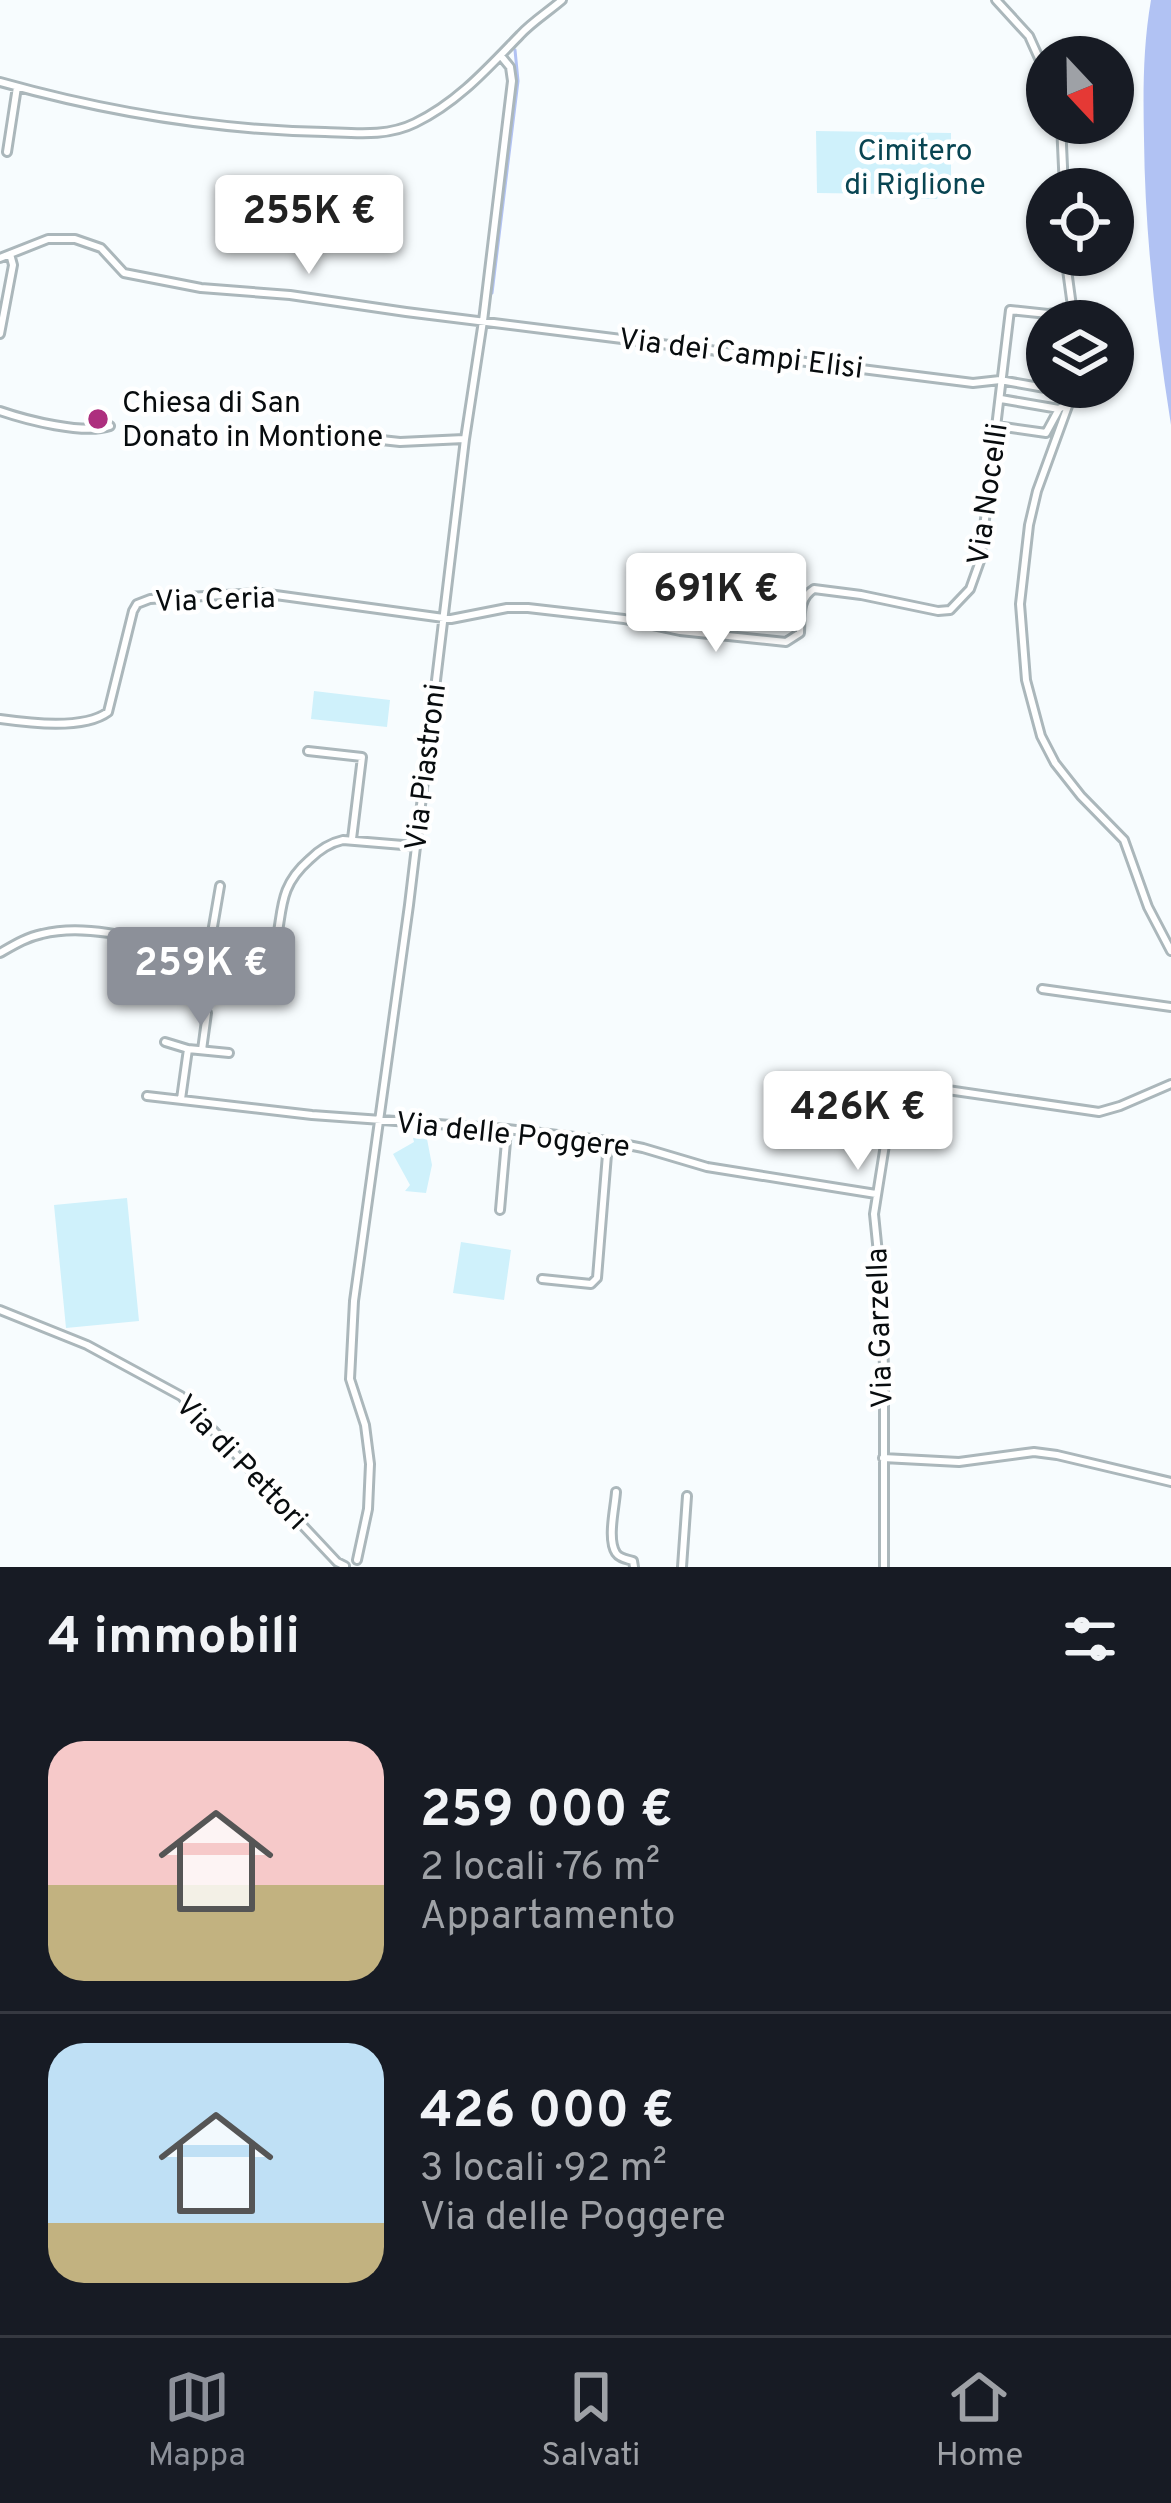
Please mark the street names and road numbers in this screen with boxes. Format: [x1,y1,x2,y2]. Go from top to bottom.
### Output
street label: Via dei Campi Elisi [616,322,865,389]
street label: Via Nocelli [961,421,1018,568]
street label: Via Ceria [154,581,276,622]
street label: Via Piastroni [399,682,456,853]
street label: Via delle Poggere [394,1106,632,1167]
street label: Via Garzella [860,1247,903,1409]
street label: Via di Pettori [166,1388,314,1539]

